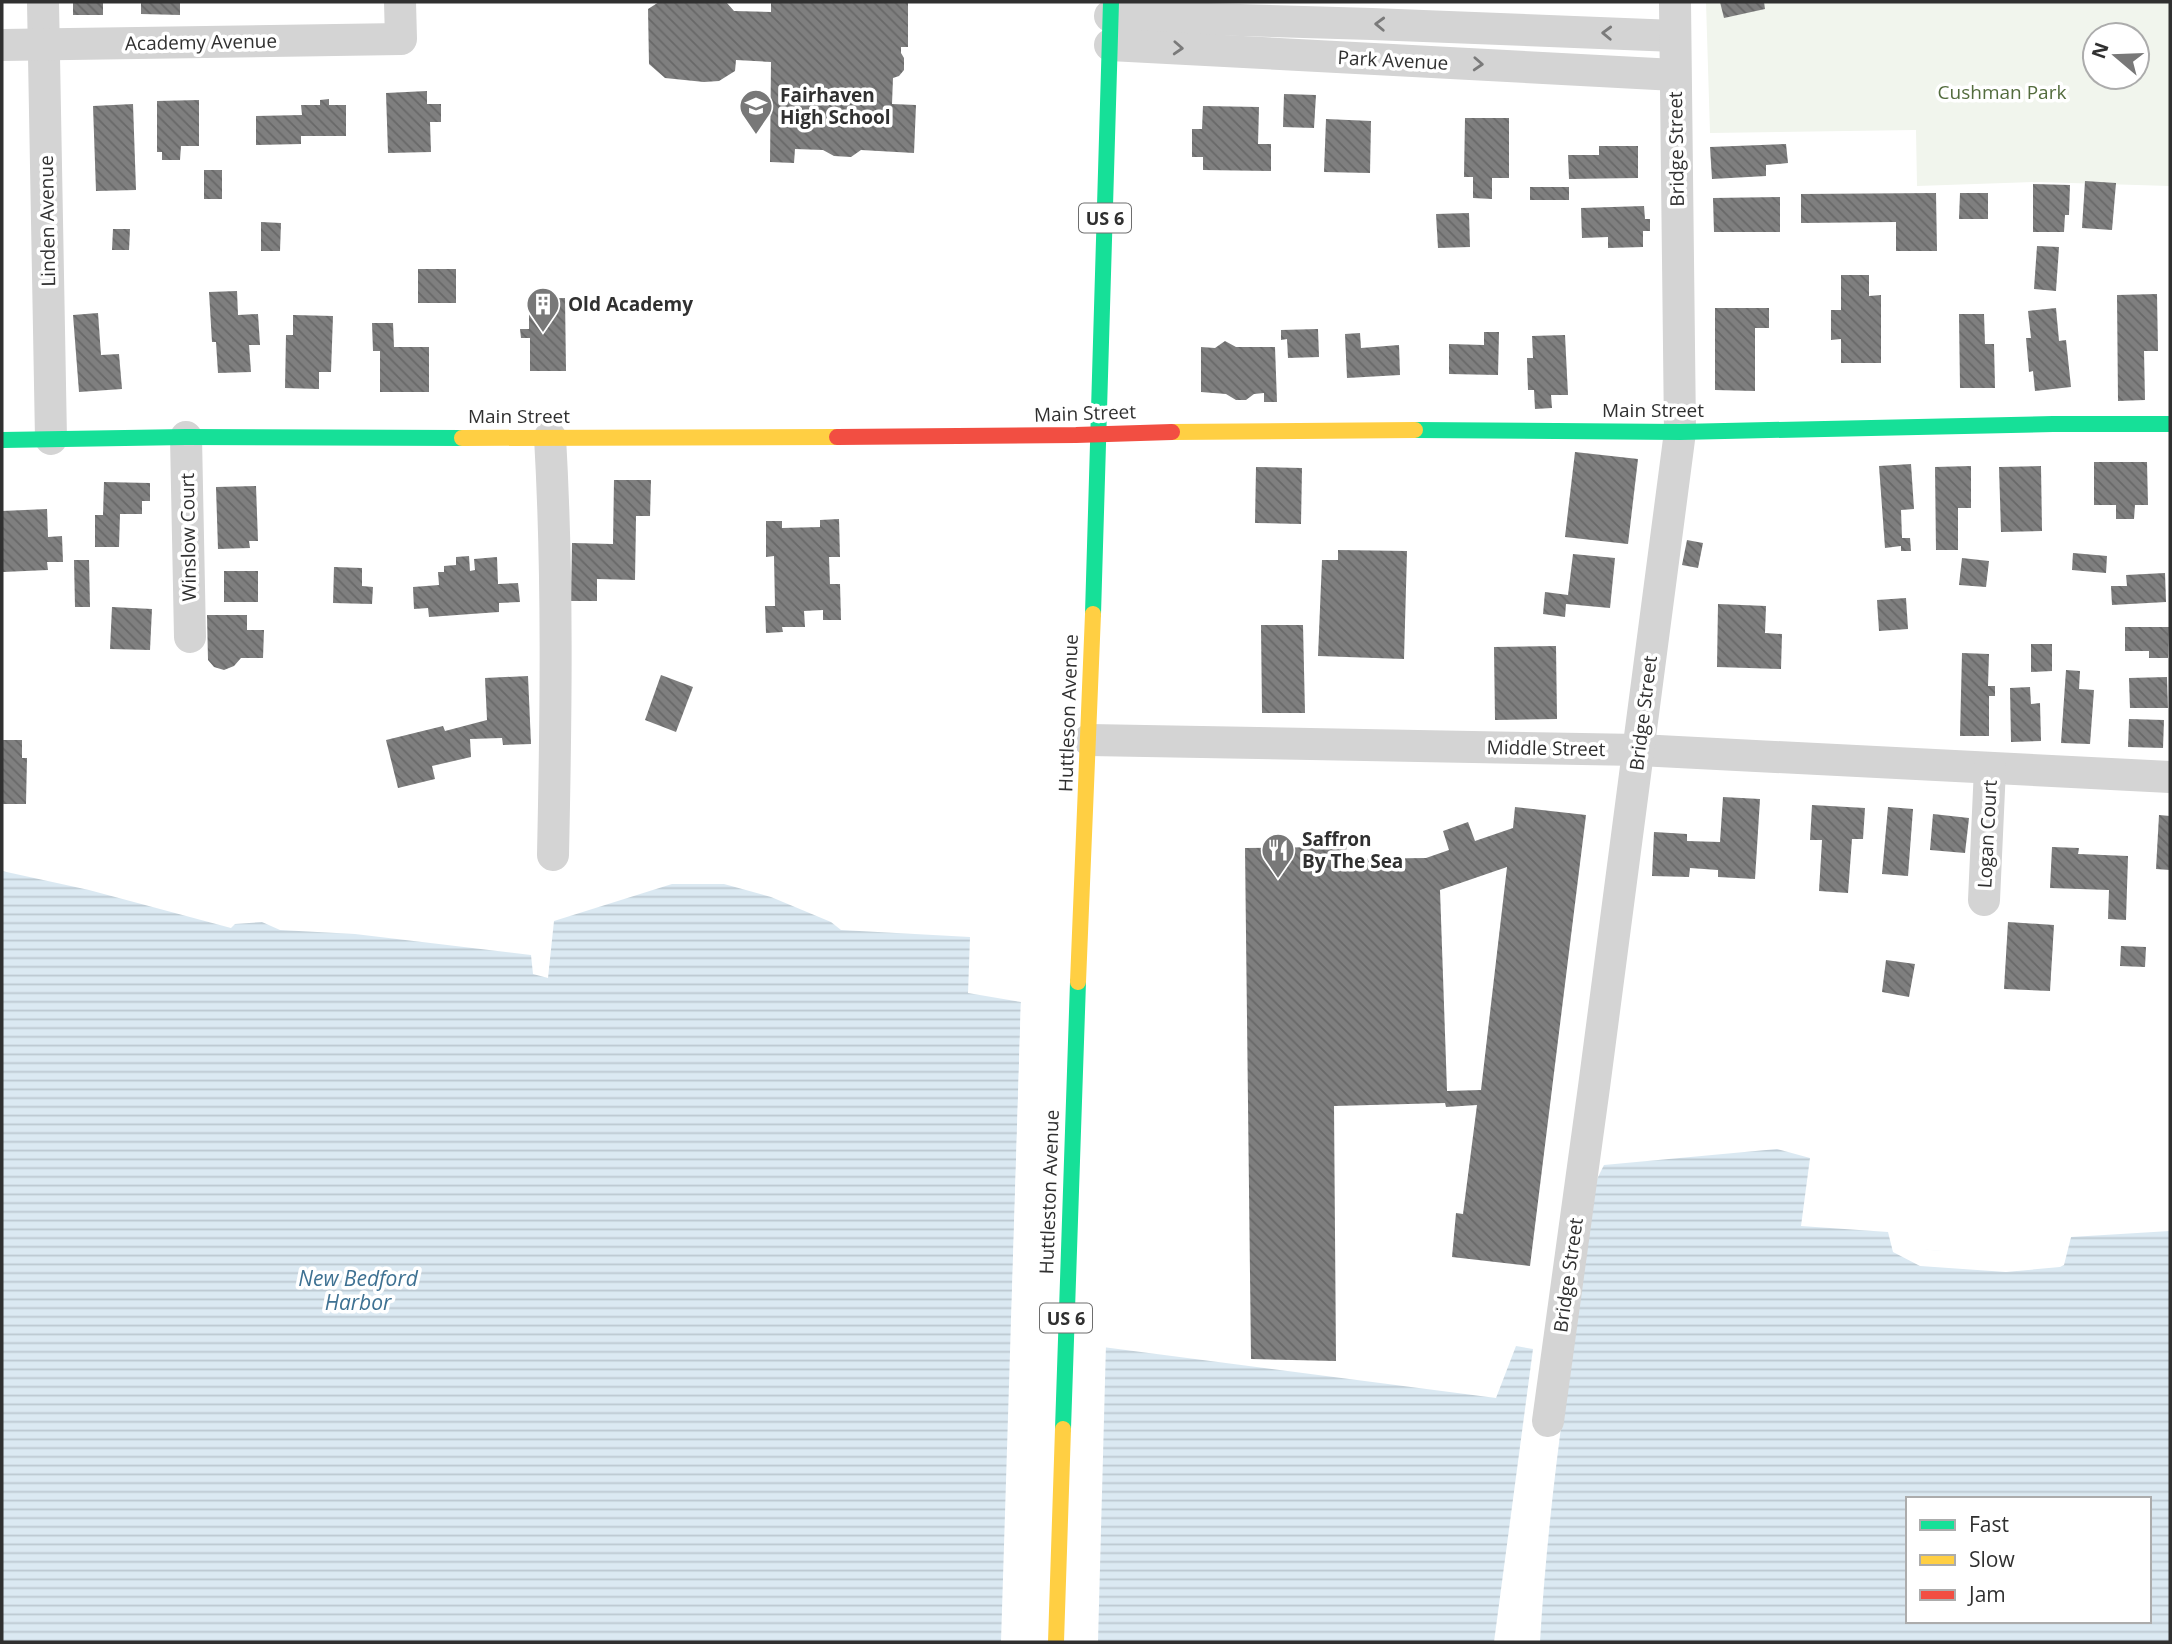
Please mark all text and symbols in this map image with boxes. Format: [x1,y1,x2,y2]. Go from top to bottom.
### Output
one-way arrow [1374,17,1385,32]
north arrow [2081,21,2151,91]
one-way arrow [1601,26,1612,41]
street label: Academy Avenue [125,28,277,56]
text: N [2085,39,2115,62]
one-way arrow [1173,41,1184,56]
street label: Park Avenue [1337,44,1449,76]
one-way arrow [1473,57,1484,72]
park label: Cushman Park [1938,79,2066,105]
place label: Fairhaven High School [780,82,891,130]
school or university icon: Fairhaven High School [737,87,775,136]
street label: Bridge Street [1662,91,1690,207]
street label: Linden Avenue [33,155,61,287]
road number: US 6 [1079,204,1131,232]
building icon: Old Academy [524,285,562,334]
place label: Old Academy [568,291,693,317]
street label: Main Street [1602,397,1704,423]
street label: Main Street [1034,398,1137,428]
street label: Main Street [468,403,570,429]
street label: Winslow Court [174,472,202,601]
street label: Huttleson Avenue [1052,634,1084,792]
street label: Bridge Street [1623,654,1663,772]
street label: Middle Street [1486,734,1606,762]
street label: Logan Court [1971,779,2003,889]
place label: Saffron By The Sea [1302,826,1403,874]
restaurant icon: Saffron By The Sea [1259,831,1297,880]
street label: Huttleston Avenue [1033,1109,1065,1275]
street label: Bridge Street [1547,1216,1589,1334]
water label: New Bedford Harbor [298,1264,419,1316]
road number: US 6 [1040,1303,1092,1332]
legend [1906,1497,2151,1623]
text: Fast [1969,1510,2009,1538]
text: Slow [1969,1545,2015,1573]
text: Jam [1967,1580,2006,1608]

